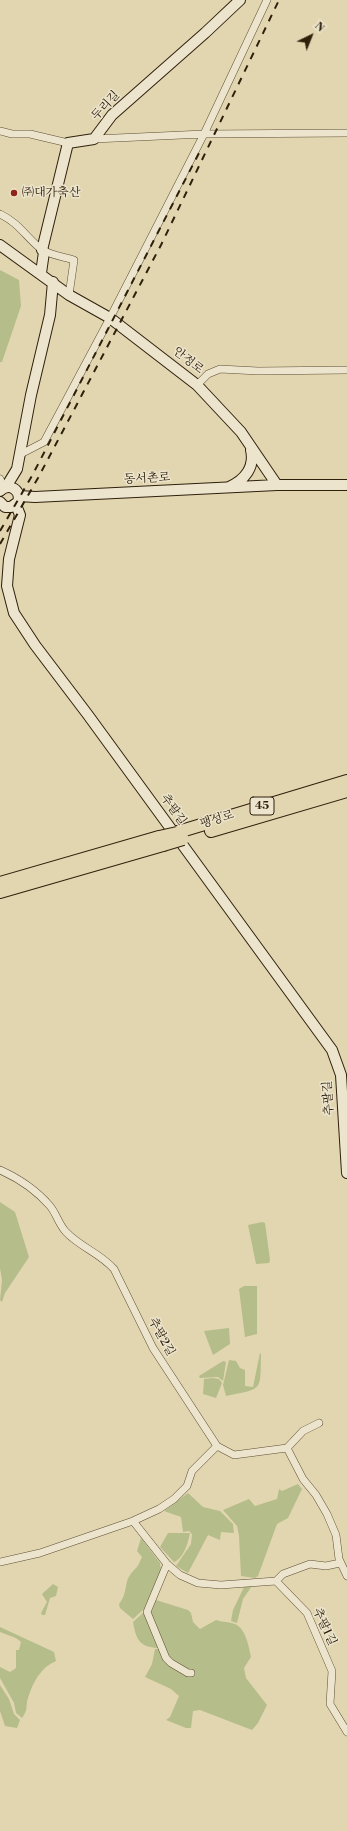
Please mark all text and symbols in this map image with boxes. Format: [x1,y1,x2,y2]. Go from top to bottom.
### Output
north arrow [291,16,331,56]
text: N [311,19,327,35]
street label: 두리길 [89,88,123,124]
place label: ㈜대가축산 [22,186,80,200]
marker: ㈜대가축산 [9,188,19,198]
street label: 안정로 [170,345,206,377]
street label: 동서촌로 [123,471,171,487]
street label: 추팔길 [157,792,189,828]
road number: 45 [250,797,274,815]
street label: 팽성로 [198,808,236,832]
street label: 추팔길 [321,1080,337,1116]
street label: 추팔2길 [145,1315,177,1359]
street label: 추팔1길 [309,1606,339,1648]

